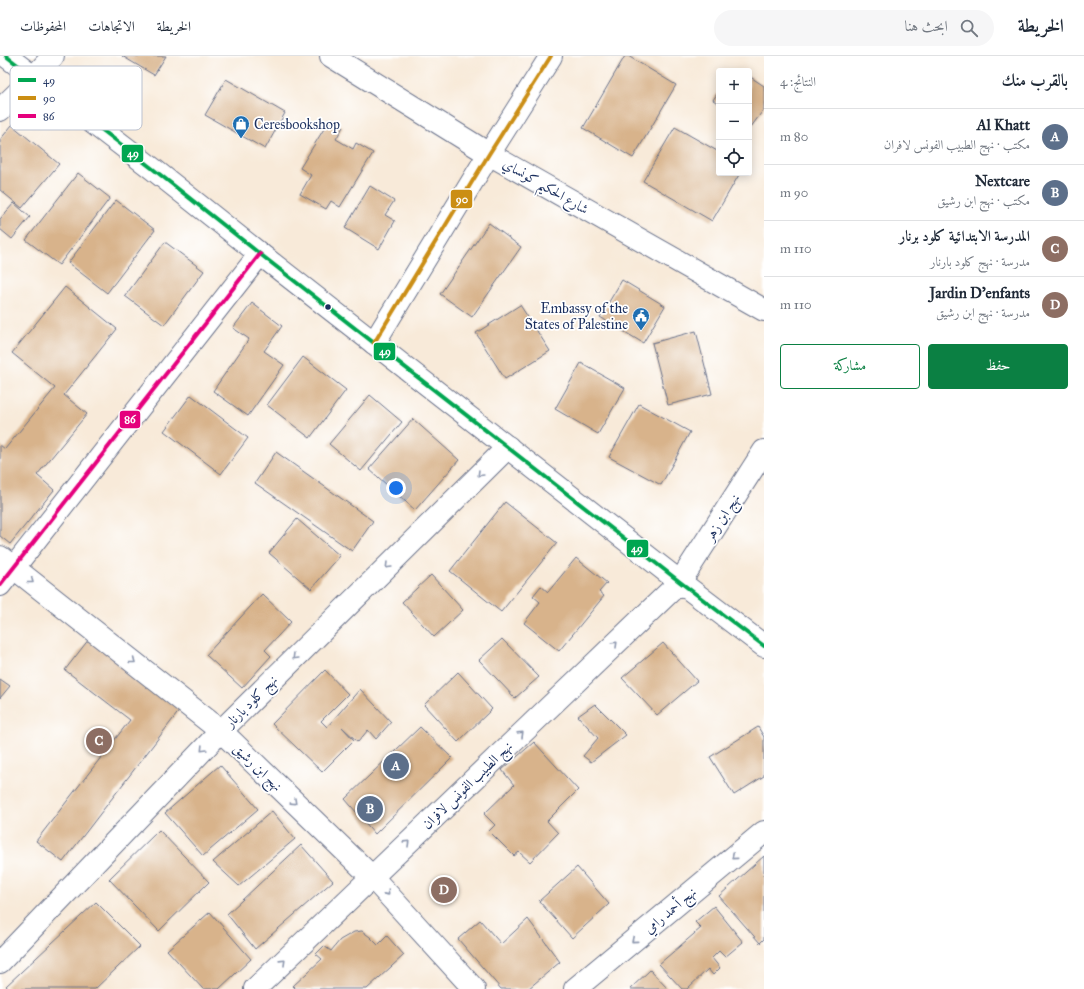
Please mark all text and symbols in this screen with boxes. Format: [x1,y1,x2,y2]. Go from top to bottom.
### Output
search box [714,10,994,46]
text: الخريطة [1018,14,1064,37]
text: ابحث هنا [905,17,948,35]
icon: search [958,17,980,39]
text: المحفوظات [20,18,66,35]
text: الاتجاهات [88,18,135,35]
text: الخريطة [157,18,191,35]
legend [10,66,142,130]
map controls [716,68,752,176]
button: + [716,68,752,104]
text: بالقرب منك [1002,70,1068,91]
text: 49 [43,74,55,87]
text: النتائج: 4 [780,74,816,90]
text: 90 [43,92,55,105]
button: − [716,104,752,140]
text: 86 [43,110,55,123]
shop icon: Ceresbookshop [231,114,251,139]
place label: Ceresbookshop [254,116,340,133]
text: Al Khatt [977,116,1030,134]
text: 80 m [780,129,808,145]
text: A [1051,129,1059,145]
text: مكتب · نهج الطبيب الفونس لافران [884,137,1030,153]
button: locate [716,140,752,176]
line badge: 49 [121,144,144,163]
text: 49 [127,147,139,161]
street label: شارع الحكيم كونساي [497,155,592,222]
text: Nextcare [975,172,1030,190]
text: 90 m [780,185,808,201]
text: B [1051,185,1059,201]
line badge: 90 [450,189,473,209]
text: 90 [456,193,469,207]
text: مكتب · نهج ابن رشيق [937,193,1030,209]
text: المدرسة الابتدائية كلود برنار [899,227,1030,245]
text: 110 m [780,241,812,257]
text: C [1051,241,1059,257]
text: مدرسة · نهج كلود بارنار [930,254,1030,270]
text: Jardin D'enfants [929,284,1030,302]
text: 110 m [780,297,812,313]
text: D [1050,297,1060,313]
place label: Embassy of the States of Palestine [525,300,628,333]
unlabelled marker [323,302,333,312]
text: مدرسة · نهج ابن رشيق [936,305,1030,321]
public building icon: Embassy of the States of Palestine [631,306,651,331]
line badge: 49 [373,342,396,361]
button: مشاركة [780,344,920,389]
button: حفظ [928,344,1068,389]
text: 49 [379,345,391,359]
line badge: 86 [119,410,141,429]
text: 86 [124,413,137,426]
one-way arrow [477,469,485,477]
your location [386,478,406,498]
street label: نهج ابن زهر [700,491,747,548]
line badge: 49 [626,539,649,558]
text: 49 [631,542,643,556]
one-way arrow [385,561,393,569]
one-way arrow [26,576,33,583]
one-way arrow [610,641,618,649]
one-way arrow [292,652,300,660]
one-way arrow [128,657,135,664]
street label: نهج كلود بارنار [220,672,284,735]
pin: C [86,726,112,756]
one-way arrow [516,731,524,739]
street label: نهج الطبيب الفونس لافران [419,738,519,836]
street label: نهج ابن رشيق [227,740,286,798]
one-way arrow [201,744,208,752]
pin: A [383,751,409,781]
pin: B [357,794,383,824]
one-way arrow [289,797,297,804]
one-way arrow [402,840,410,848]
one-way arrow [731,852,739,859]
pin: D [431,875,457,905]
street label: نهج أحمد رامي [639,882,703,940]
one-way arrow [382,888,389,896]
one-way arrow [632,935,639,942]
one-way arrow [278,959,286,967]

